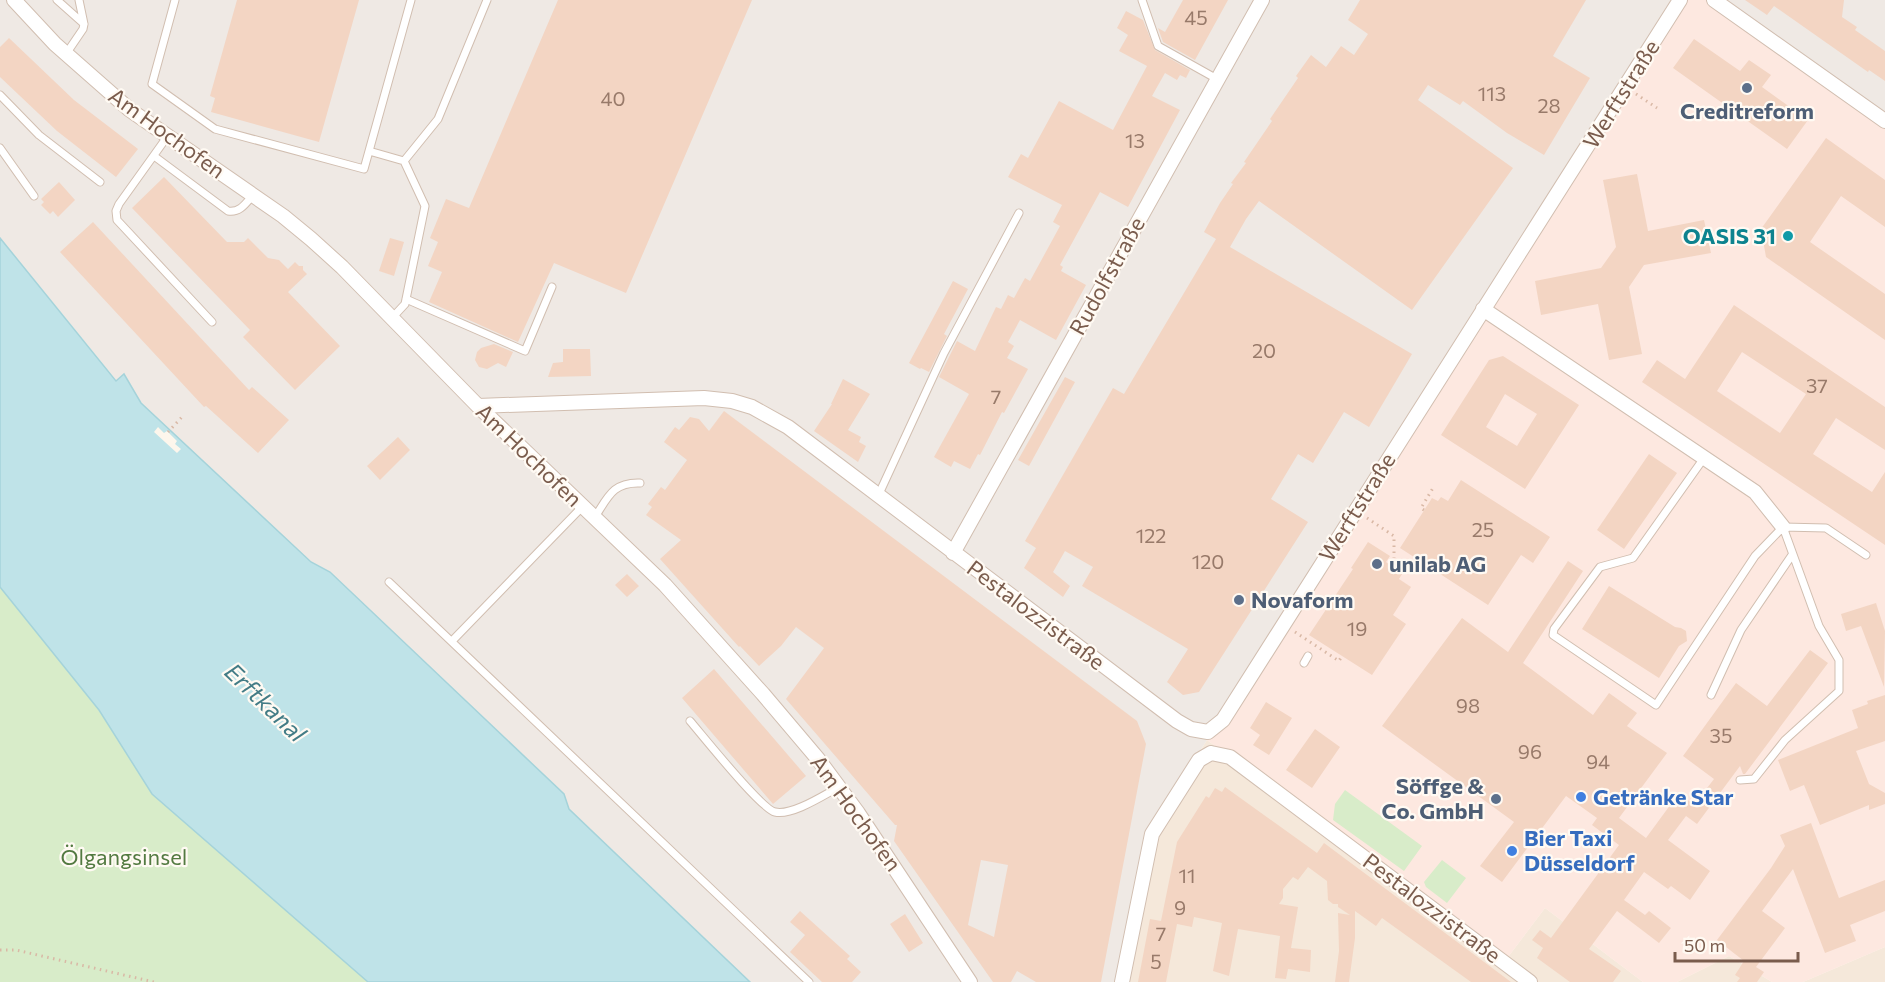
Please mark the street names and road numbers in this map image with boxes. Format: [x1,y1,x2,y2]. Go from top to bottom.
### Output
street label: Werftstraße [1577,34,1665,153]
street label: Am Hochofen [104,81,231,184]
street label: Rudolfstraße [1063,212,1150,339]
street label: Am Hochofen [471,397,588,512]
street label: Werftstraße [1313,447,1401,566]
street label: Pestalozzistraße [962,554,1111,675]
street label: Am Hochofen [805,749,908,876]
street label: Pestalozzistraße [1358,847,1507,968]

